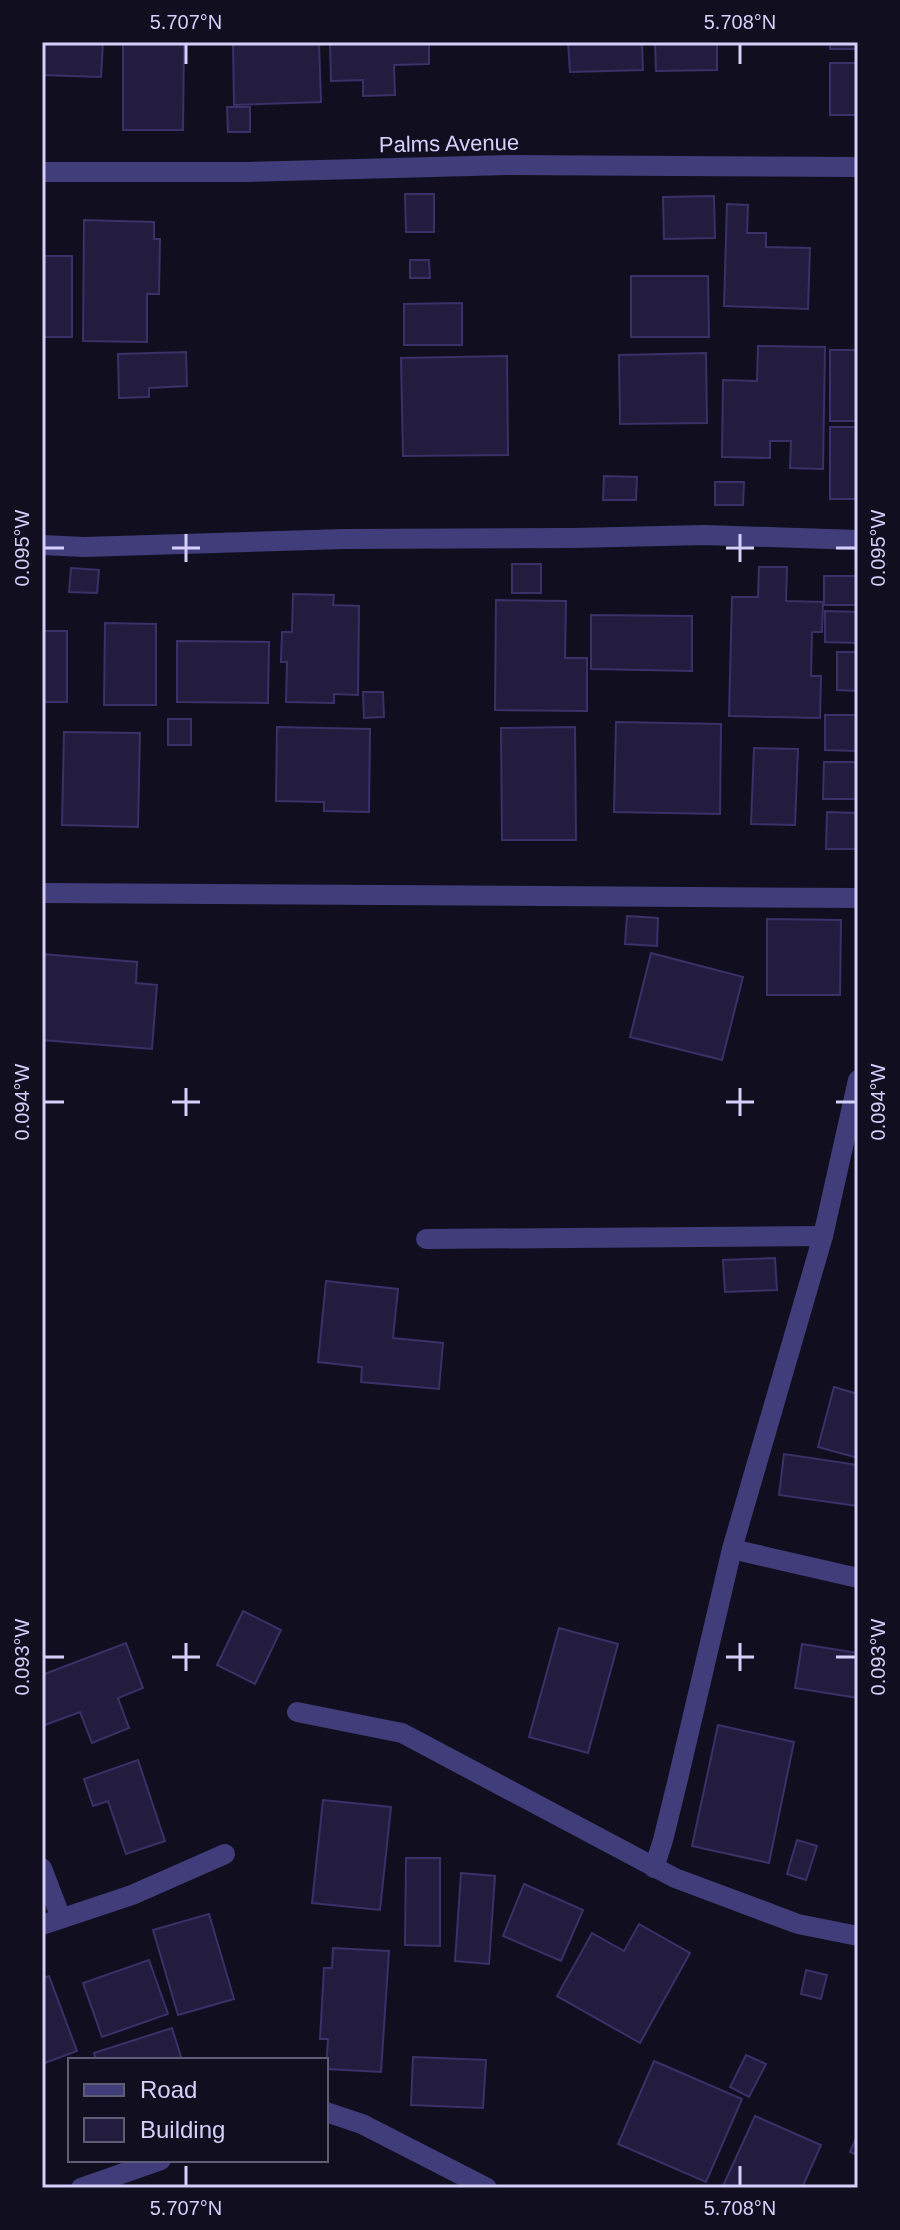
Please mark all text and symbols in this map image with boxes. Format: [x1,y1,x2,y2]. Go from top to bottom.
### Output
text: 5.707°N [150,11,222,33]
text: 5.708°N [704,11,776,33]
street label: Palms Avenue [379,130,519,157]
text: 0.095°W [11,509,33,586]
text: 0.095°W [867,509,889,586]
text: 0.094°W [11,1063,33,1140]
text: 0.094°W [867,1063,889,1140]
text: 0.093°W [11,1618,33,1695]
text: 0.093°W [867,1618,889,1695]
legend [68,2058,328,2162]
text: Road [140,2076,197,2103]
text: Building [140,2116,225,2143]
text: 5.707°N [150,2197,222,2219]
text: 5.708°N [704,2197,776,2219]

